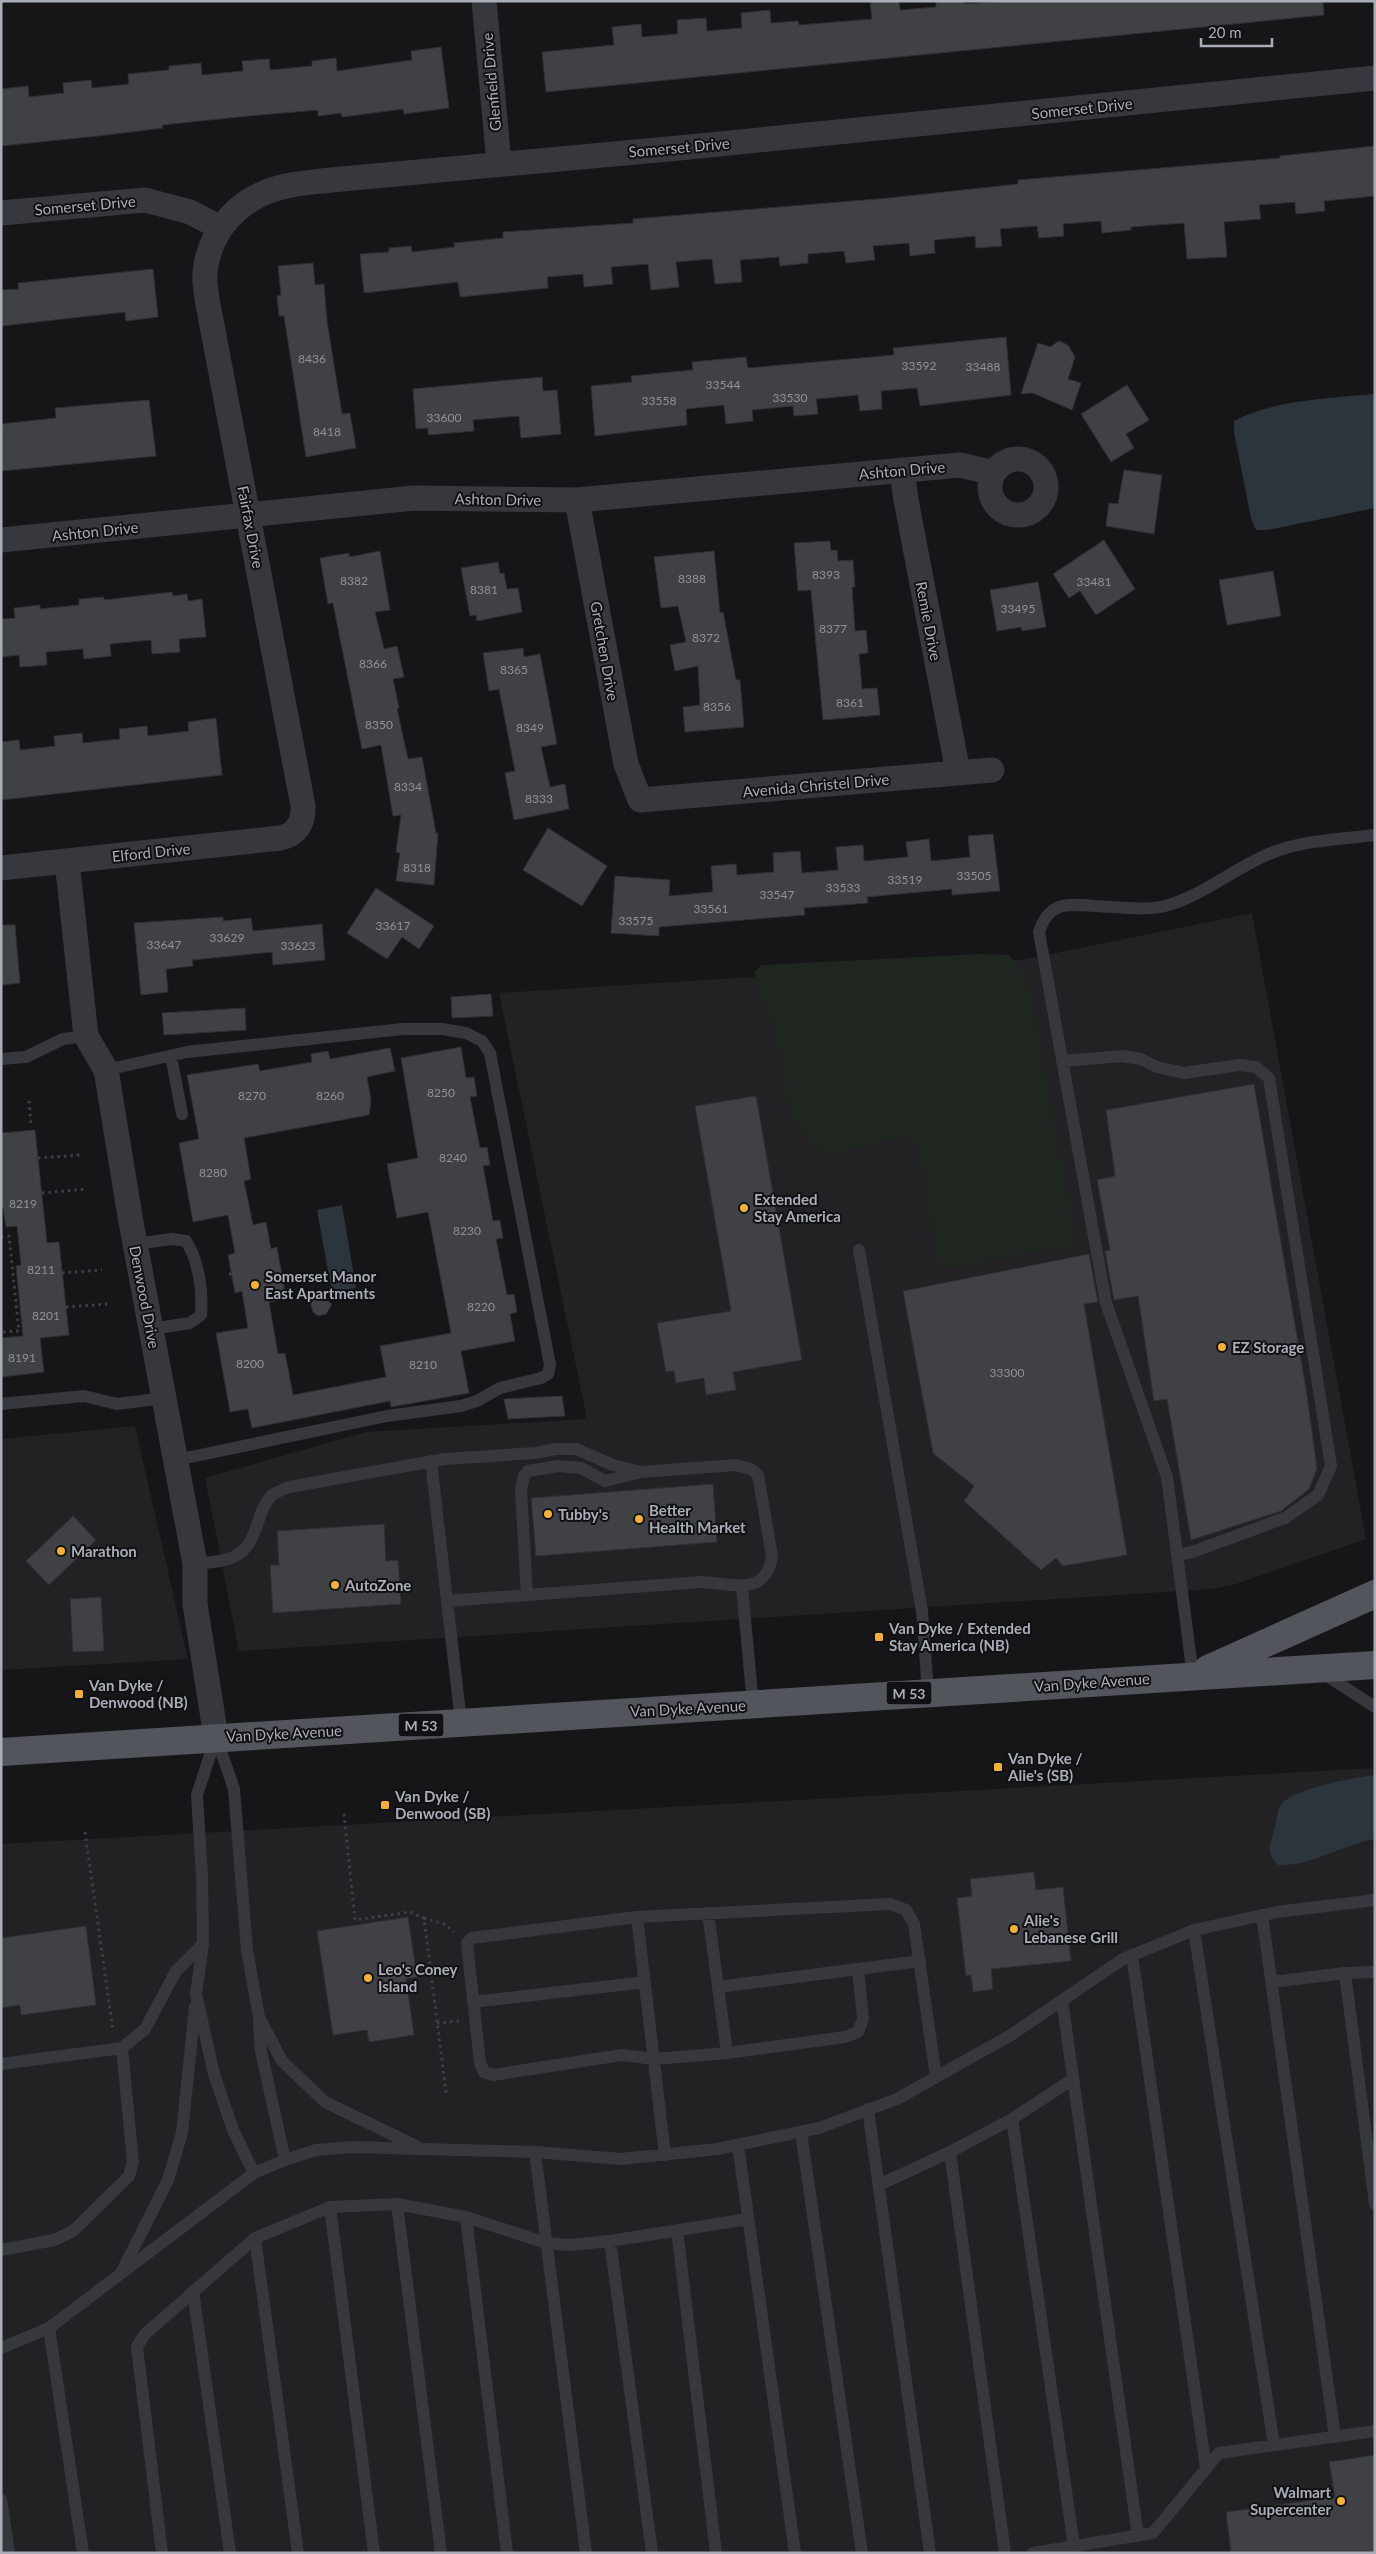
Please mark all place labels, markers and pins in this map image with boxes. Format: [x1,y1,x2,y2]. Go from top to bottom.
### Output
place label: Extended Stay America [754,1190,841,1225]
marker: Extended Stay America [738,1202,750,1214]
place label: Somerset Manor East Apartments [265,1267,376,1302]
marker: Somerset Manor East Apartments [249,1279,261,1291]
place label: EZ Storage [1232,1338,1304,1356]
marker: EZ Storage [1216,1341,1228,1353]
place label: Better Health Market [649,1501,746,1536]
place label: Tubby's [558,1505,609,1523]
marker: Tubby's [542,1508,554,1520]
marker: Better Health Market [633,1513,645,1525]
place label: Marathon [71,1542,137,1560]
marker: Marathon [55,1545,67,1557]
place label: AutoZone [344,1576,411,1594]
marker: AutoZone [329,1579,341,1591]
place label: Van Dyke / Extended Stay America (NB) [888,1619,1031,1654]
marker: Van Dyke / Extended Stay America (NB) [873,1631,885,1643]
place label: Van Dyke / Denwood (NB) [88,1676,188,1711]
marker: Van Dyke / Denwood (NB) [73,1688,85,1700]
place label: Van Dyke / Alie's (SB) [1007,1749,1083,1784]
marker: Van Dyke / Alie's (SB) [992,1761,1004,1773]
place label: Van Dyke / Denwood (SB) [394,1787,490,1822]
marker: Van Dyke / Denwood (SB) [379,1799,391,1811]
place label: Alie's Lebanese Grill [1023,1911,1118,1946]
marker: Alie's Lebanese Grill [1008,1923,1020,1935]
place label: Leo's Coney Island [378,1960,458,1995]
marker: Leo's Coney Island [362,1972,374,1984]
place label: Walmart Supercenter [1250,2483,1331,2518]
marker: Walmart Supercenter [1335,2495,1347,2507]

